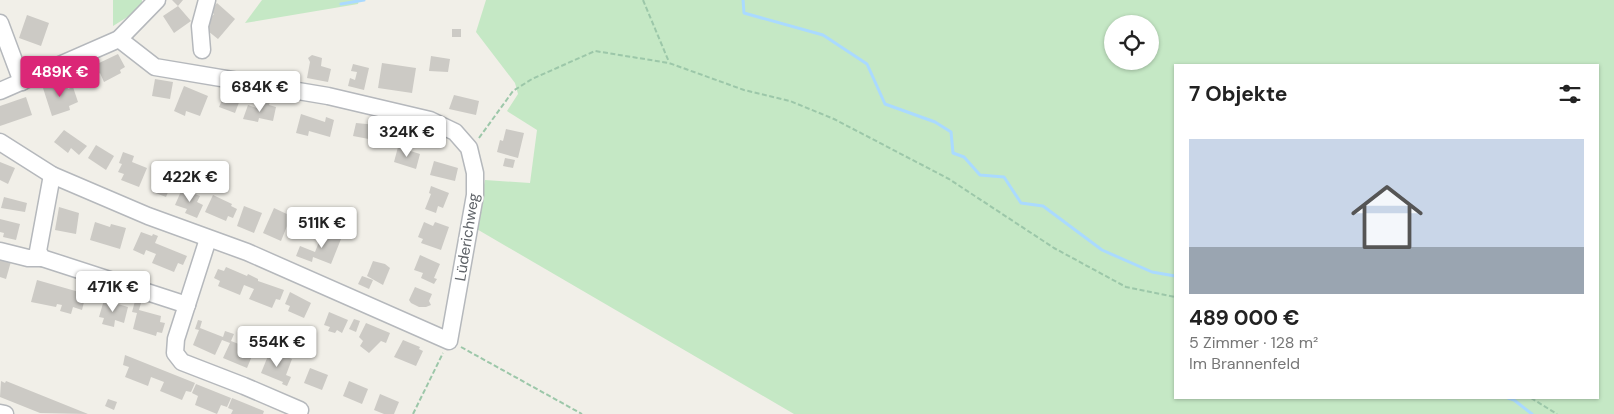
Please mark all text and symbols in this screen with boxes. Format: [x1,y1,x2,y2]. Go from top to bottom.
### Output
map controls [1104,15,1159,70]
button: locate [1104,15,1159,70]
pin: 489K € [19,56,101,98]
text: 489K € [31,61,89,82]
pin: 684K € [219,70,301,113]
text: 684K € [231,76,289,97]
text: 7 Objekte [1189,80,1287,108]
icon: filters [1556,80,1584,108]
pin: 324K € [366,116,448,158]
text: 324K € [379,121,435,142]
pin: 422K € [149,160,231,203]
text: 422K € [162,166,218,187]
icon: home [1342,172,1432,262]
street label: Lüderichweg [450,192,484,282]
pin: 511K € [281,206,363,249]
text: 511K € [298,212,346,233]
pin: 471K € [72,270,154,313]
text: 471K € [87,276,139,297]
text: 489 000 € [1189,304,1300,332]
pin: 554K € [236,326,318,368]
text: 554K € [248,331,306,352]
text: 5 Zimmer · 128 m² [1189,332,1318,353]
text: Im Brannenfeld [1189,353,1300,374]

